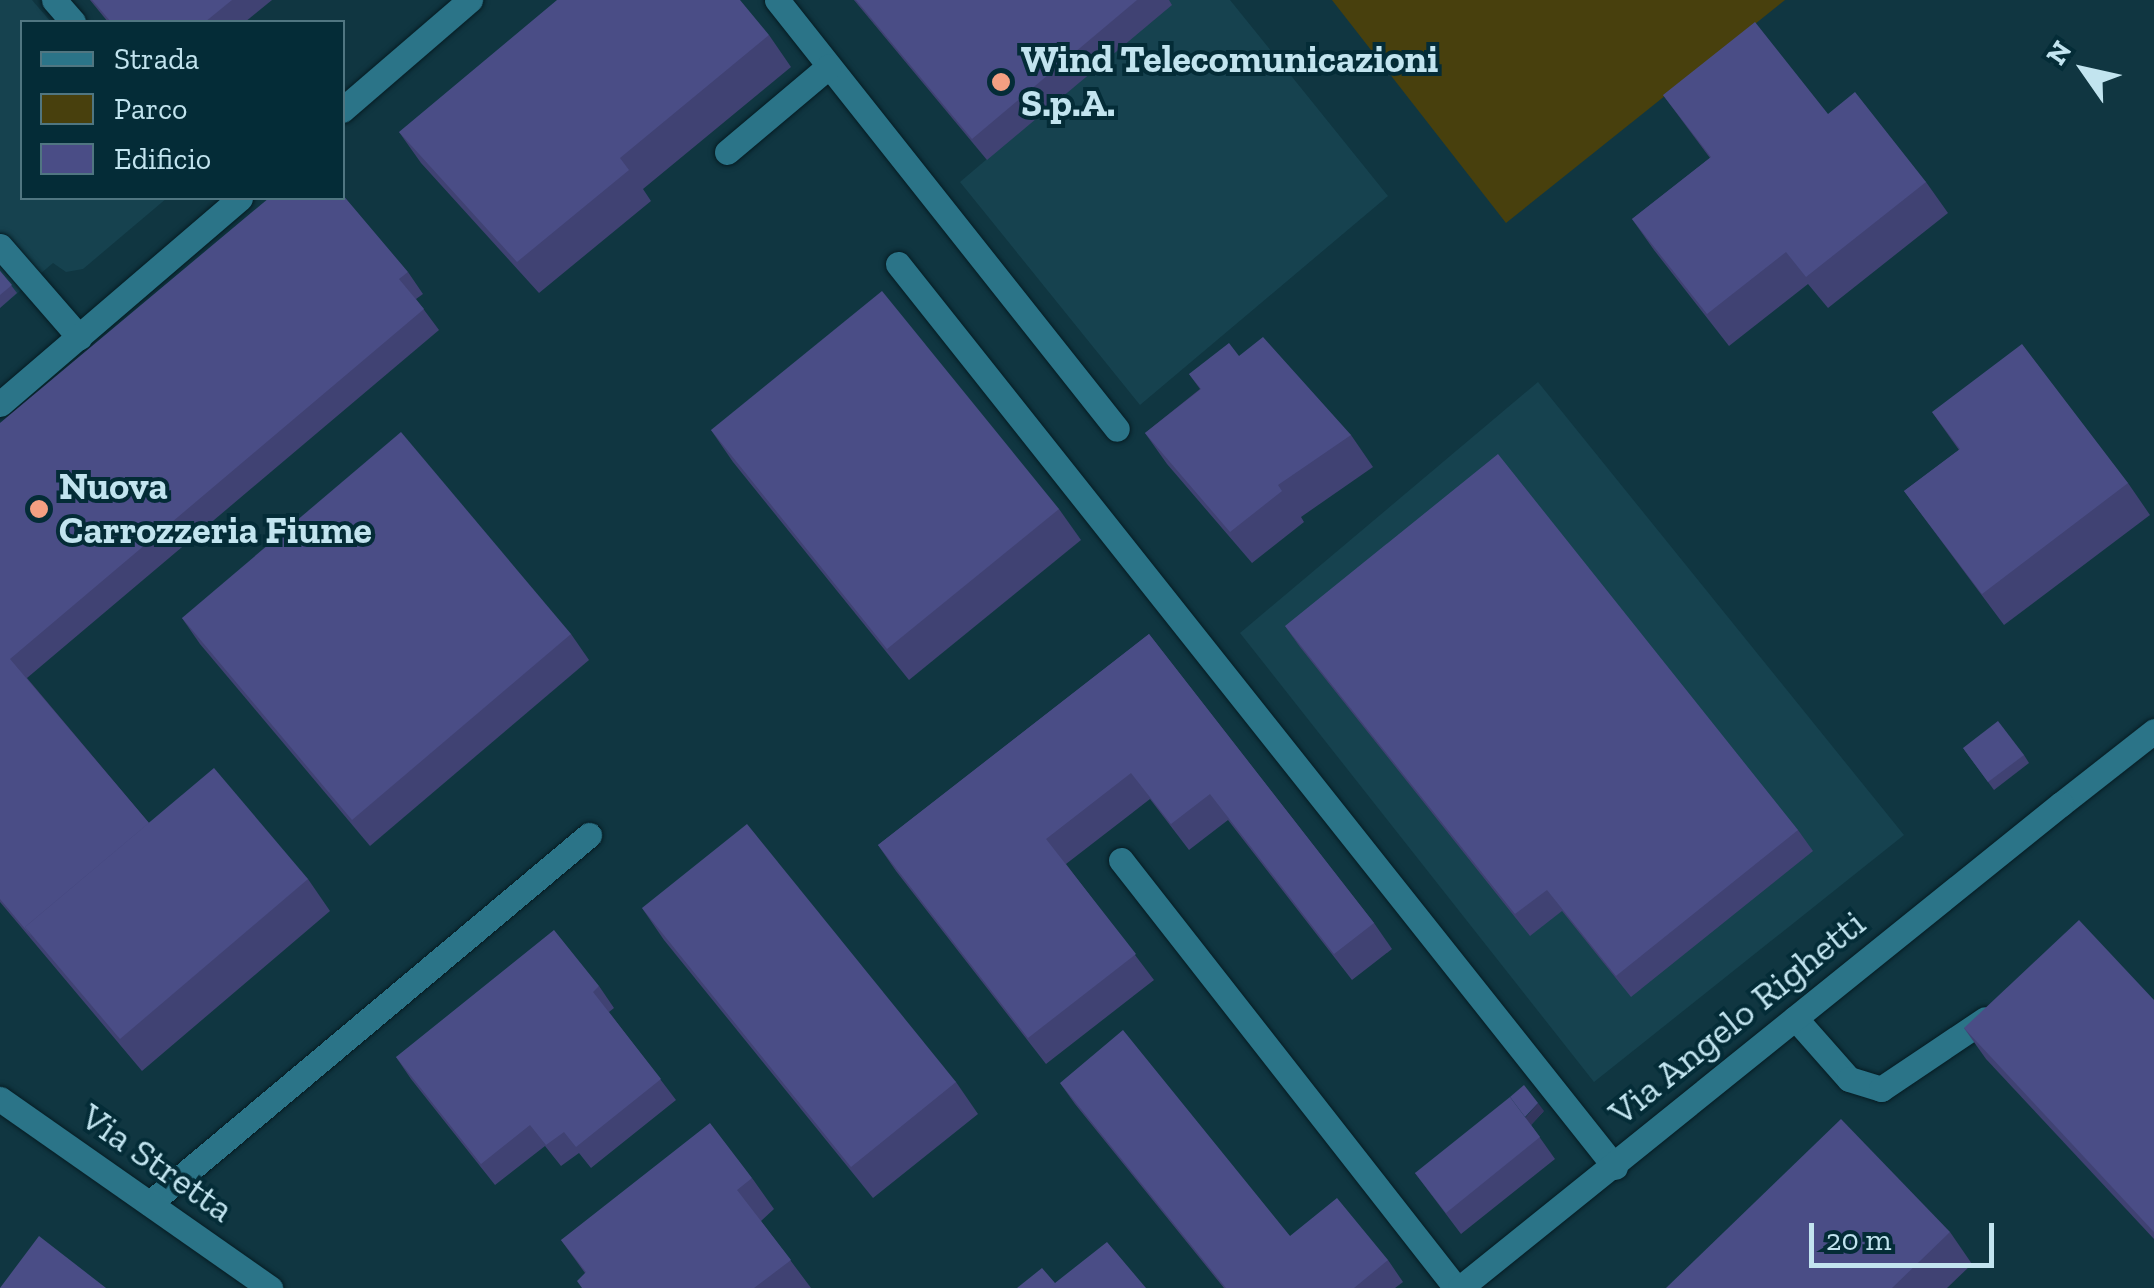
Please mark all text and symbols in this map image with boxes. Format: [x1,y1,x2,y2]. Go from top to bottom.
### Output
legend [20,20,345,200]
north arrow [2034,20,2134,120]
text: N [2039,35,2078,71]
place label: Wind Telecomunicazioni S.p.A. [1021,37,1438,126]
text: Strada [114,41,199,77]
marker: Wind Telecomunicazioni S.p.A. [990,71,1012,93]
text: Parco [114,91,187,127]
text: Edificio [114,141,211,177]
place label: Nuova Carrozzeria Fiume [59,464,372,554]
marker: Nuova Carrozzeria Fiume [28,498,50,520]
street label: Via Angelo Righetti [1599,900,1875,1136]
street label: Via Stretta [72,1094,242,1232]
scale bar [1814,1203,1999,1265]
text: 20 m [1826,1222,1891,1258]

